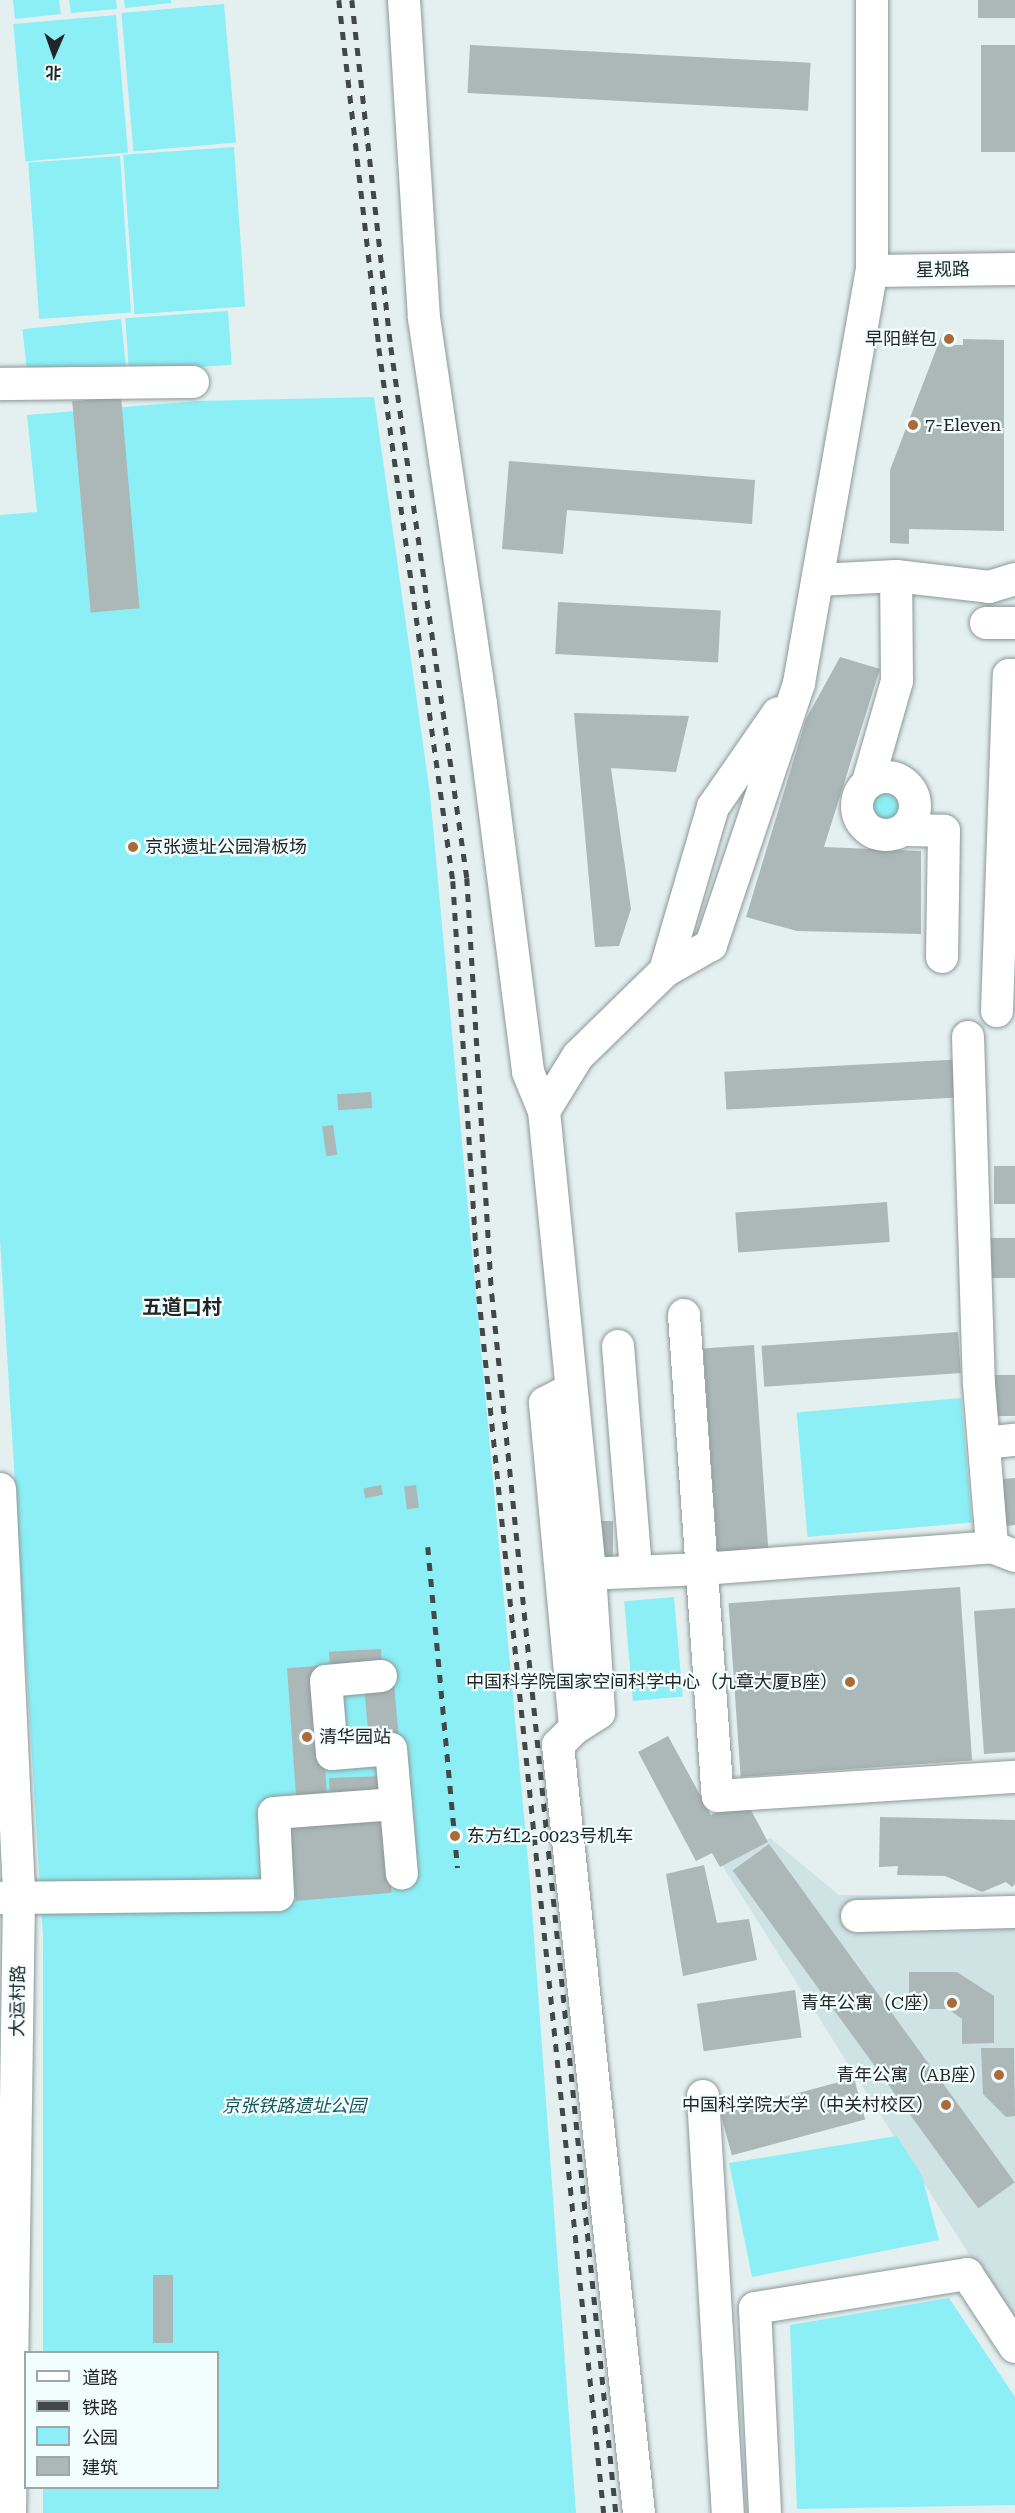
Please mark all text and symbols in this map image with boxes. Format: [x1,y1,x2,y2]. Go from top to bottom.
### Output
north arrow [24,24,84,84]
text: 北 [45,63,62,82]
street label: 星规路 [916,259,970,281]
place label: 早阳鲜包 [865,328,937,350]
marker: 早阳鲜包 [942,332,956,346]
place label: 7-Eleven [925,414,1001,436]
marker: 7-Eleven [906,418,920,432]
place label: 京张遗址公园滑板场 [145,836,307,858]
marker: 京张遗址公园滑板场 [126,840,140,854]
district label: 五道口村 [142,1295,222,1319]
place label: 中国科学院国家空间科学中心（九章大厦B座） [466,1671,838,1693]
marker: 中国科学院国家空间科学中心（九章大厦B座） [843,1675,857,1689]
place label: 清华园站 [319,1726,391,1748]
marker: 清华园站 [300,1730,314,1744]
place label: 东方红2-0023号机车 [467,1825,633,1847]
marker: 东方红2-0023号机车 [448,1829,462,1843]
street label: 大运村路 [7,1965,29,2037]
place label: 青年公寓（C座） [801,1992,940,2014]
marker: 青年公寓（C座） [945,1996,959,2010]
place label: 青年公寓（AB座） [836,2064,987,2086]
marker: 青年公寓（AB座） [992,2068,1006,2082]
place label: 中国科学院大学（中关村校区） [682,2094,934,2116]
park label: 京张铁路遗址公园 [222,2095,366,2117]
marker: 中国科学院大学（中关村校区） [939,2098,953,2112]
legend [24,2351,219,2489]
text: 道路 [82,2367,118,2388]
text: 铁路 [82,2397,118,2418]
text: 公园 [82,2427,118,2448]
text: 建筑 [82,2457,118,2478]

